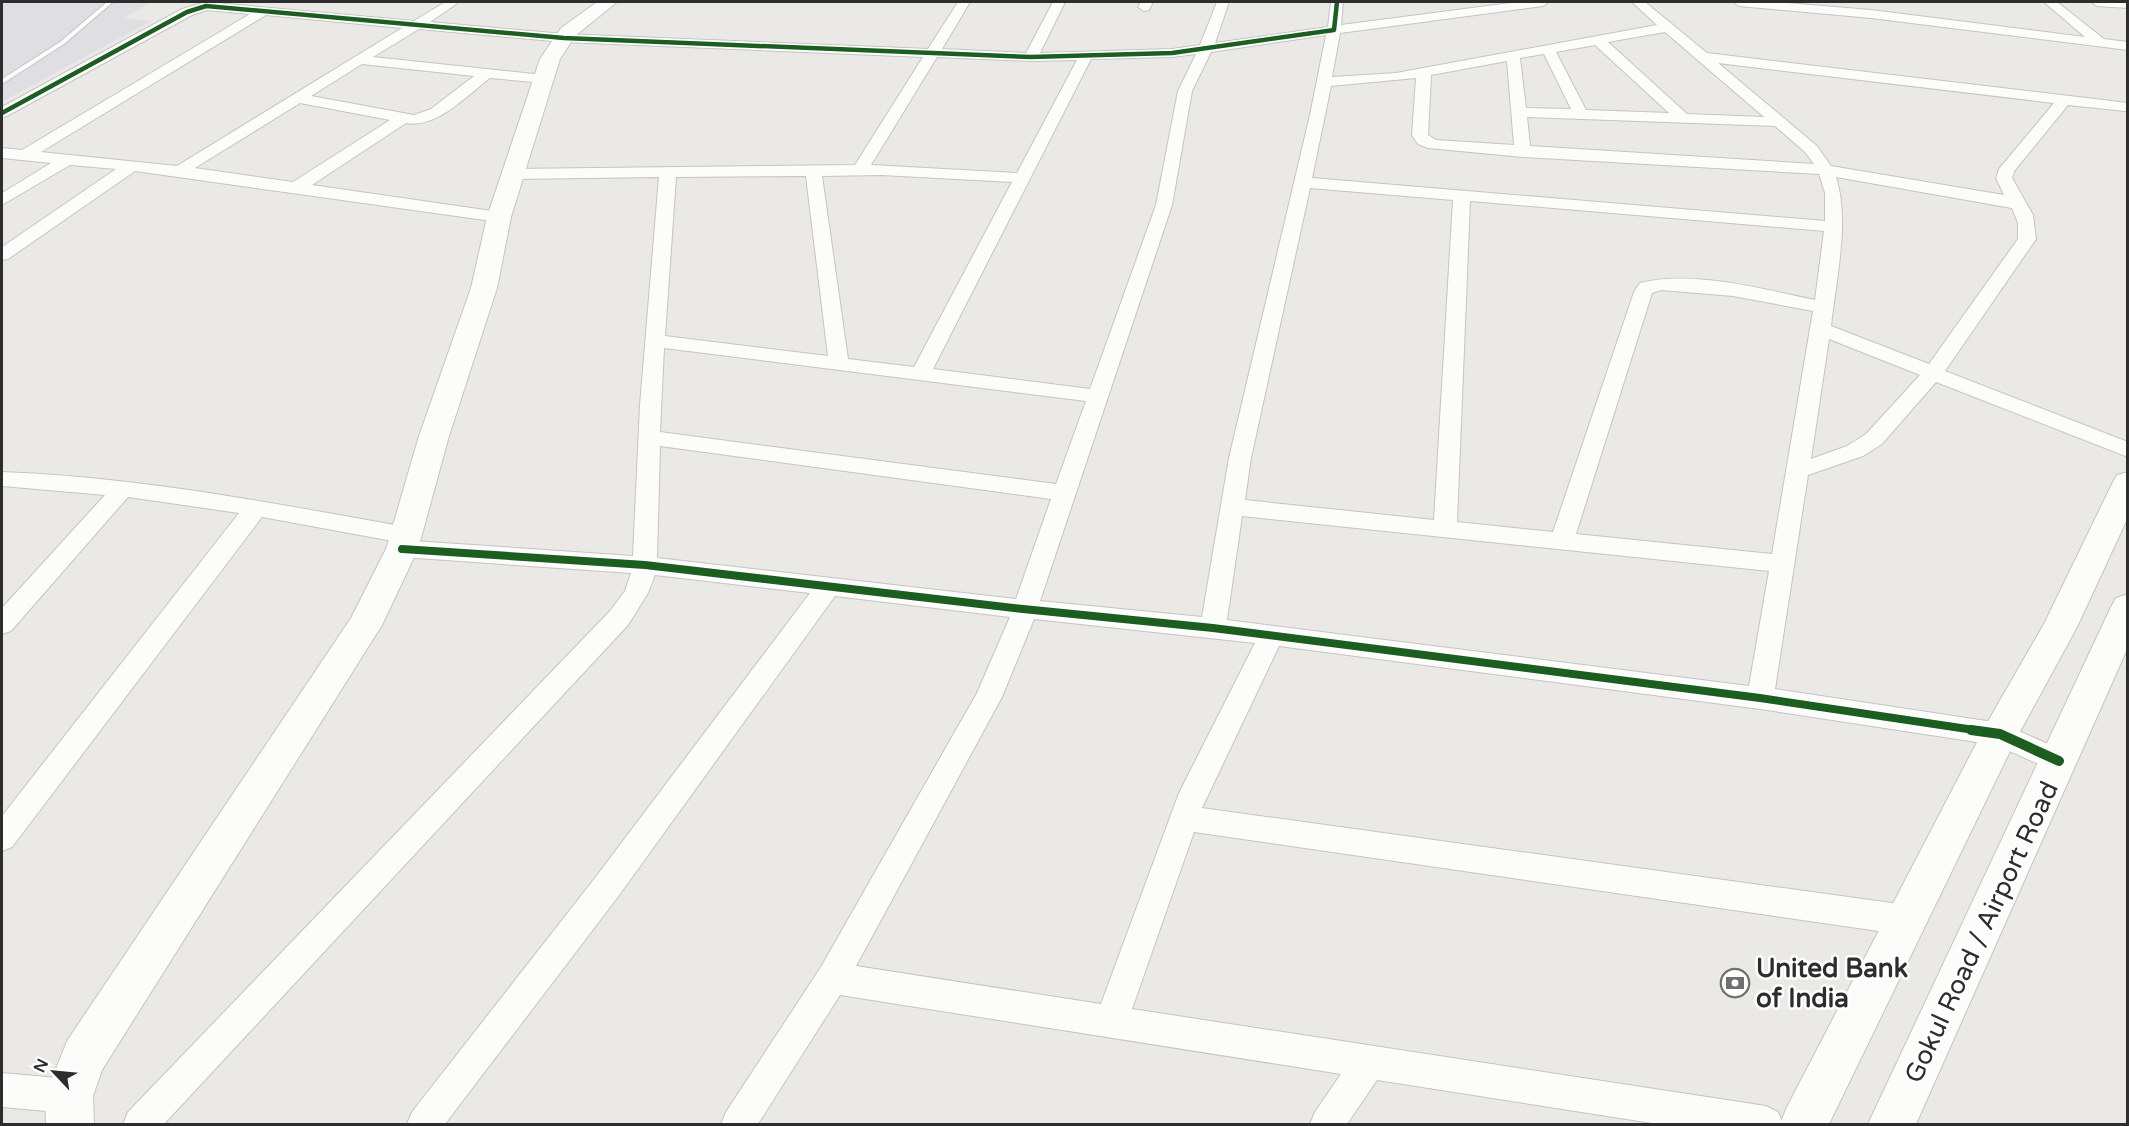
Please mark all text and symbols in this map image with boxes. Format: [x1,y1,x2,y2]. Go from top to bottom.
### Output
street label: Gokul Road / Airport Road [1898,777,2065,1088]
place label: United Bank of India [1756,953,1908,1014]
bank icon: United Bank of India [1719,967,1751,999]
north arrow [24,1042,84,1102]
text: N [30,1056,53,1076]

